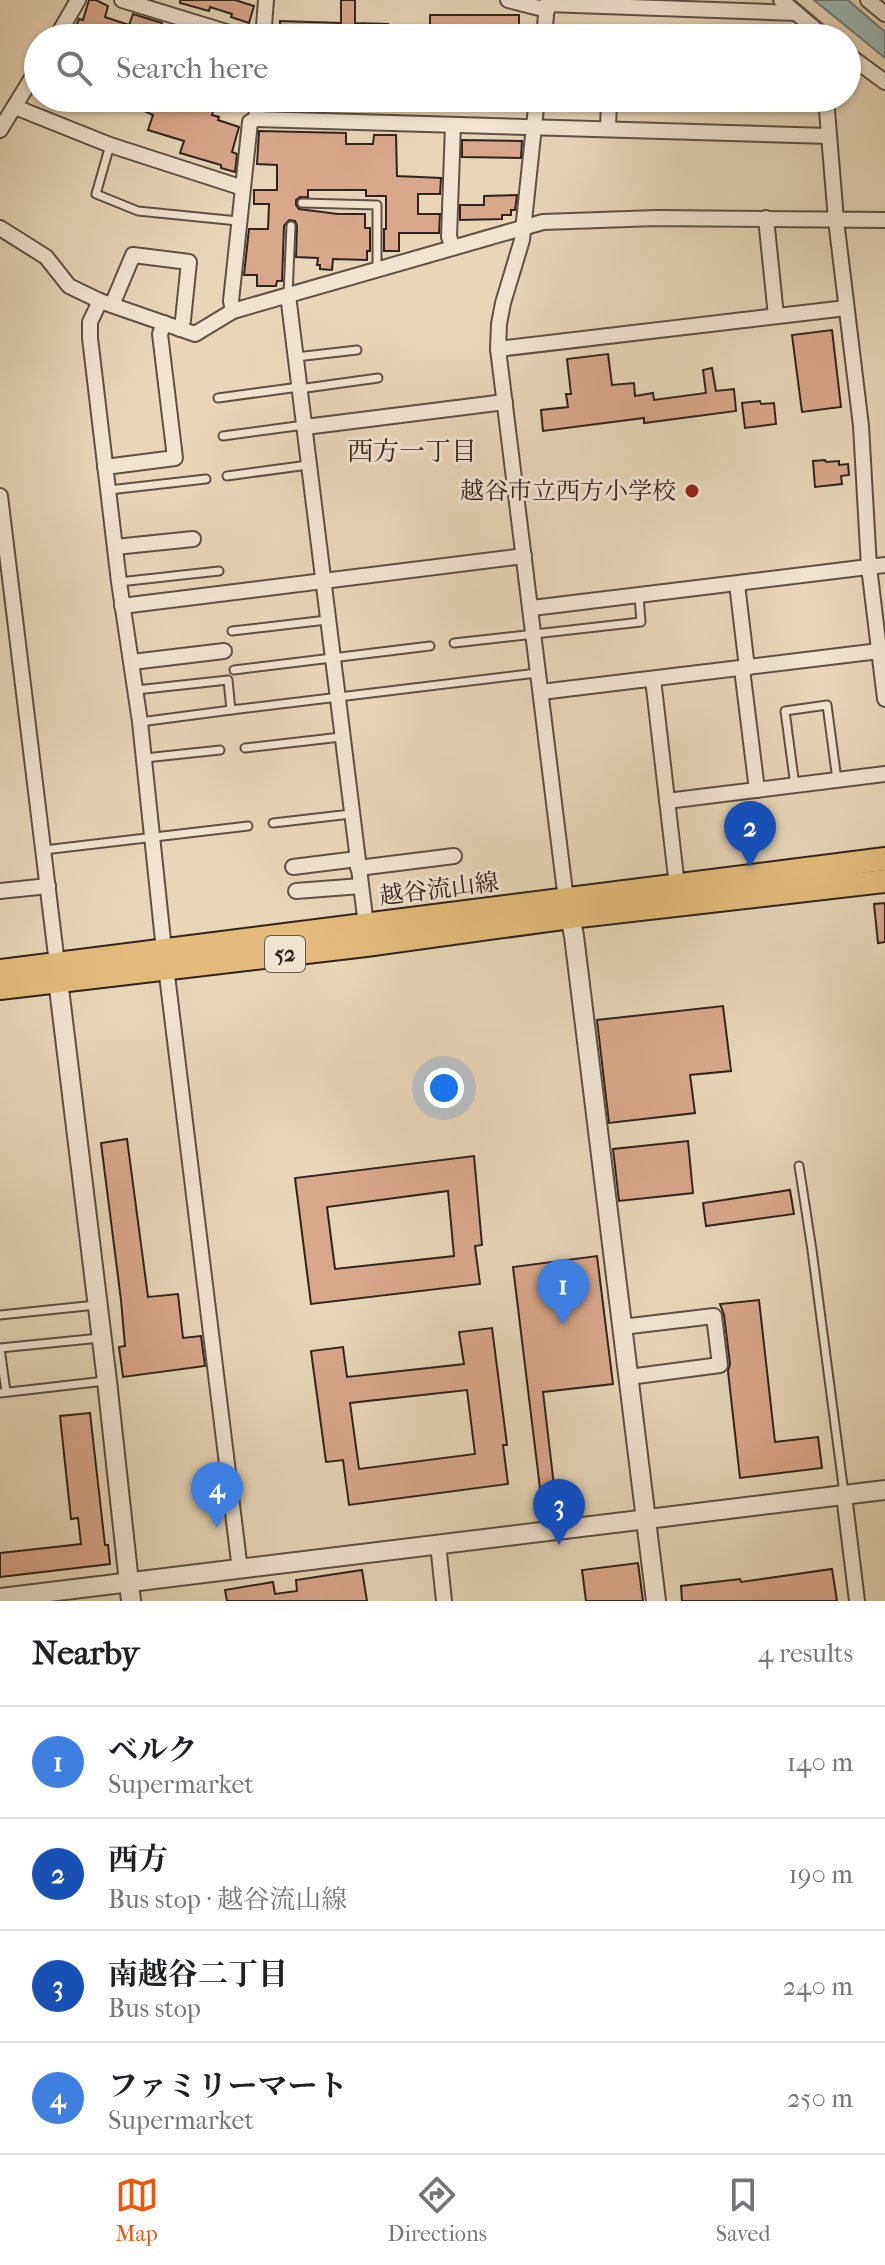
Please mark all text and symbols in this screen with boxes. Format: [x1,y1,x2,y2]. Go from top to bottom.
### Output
search box [24,24,861,112]
icon: search [52,46,96,90]
text: Search here [116,51,268,86]
district label: 西方一丁目 [347,436,477,467]
place label: 越谷市立西方小学校 [460,477,676,505]
marker: 越谷市立西方小学校 [683,482,701,500]
pin: 2 [724,801,776,867]
street label: 越谷流山線 [378,868,500,910]
road number: 52 [265,936,305,972]
your location [424,1068,464,1108]
pin: 1 [537,1259,589,1325]
pin: 4 [191,1462,243,1528]
pin: 3 [533,1479,585,1545]
text: Nearby [32,1633,139,1673]
text: 4 results [758,1638,853,1669]
text: ベルク [108,1733,197,1768]
text: 1 [53,1747,63,1778]
text: 140 m [787,1747,853,1778]
text: Supermarket [108,1769,254,1800]
text: 西方 [108,1842,168,1877]
text: 2 [51,1859,65,1890]
text: 190 m [789,1859,853,1890]
text: Bus stop · 越谷流山線 [108,1884,347,1915]
text: 南越谷二丁目 [108,1957,288,1992]
text: 3 [53,1971,63,2002]
text: 240 m [783,1971,853,2002]
text: Bus stop [108,1993,201,2024]
text: ファミリーマート [108,2069,347,2104]
text: 4 [50,2083,66,2114]
text: 250 m [787,2083,853,2114]
text: Supermarket [108,2105,254,2136]
tab: Map [115,2173,159,2247]
tab: Directions [388,2173,487,2247]
tab: Saved [716,2173,770,2247]

